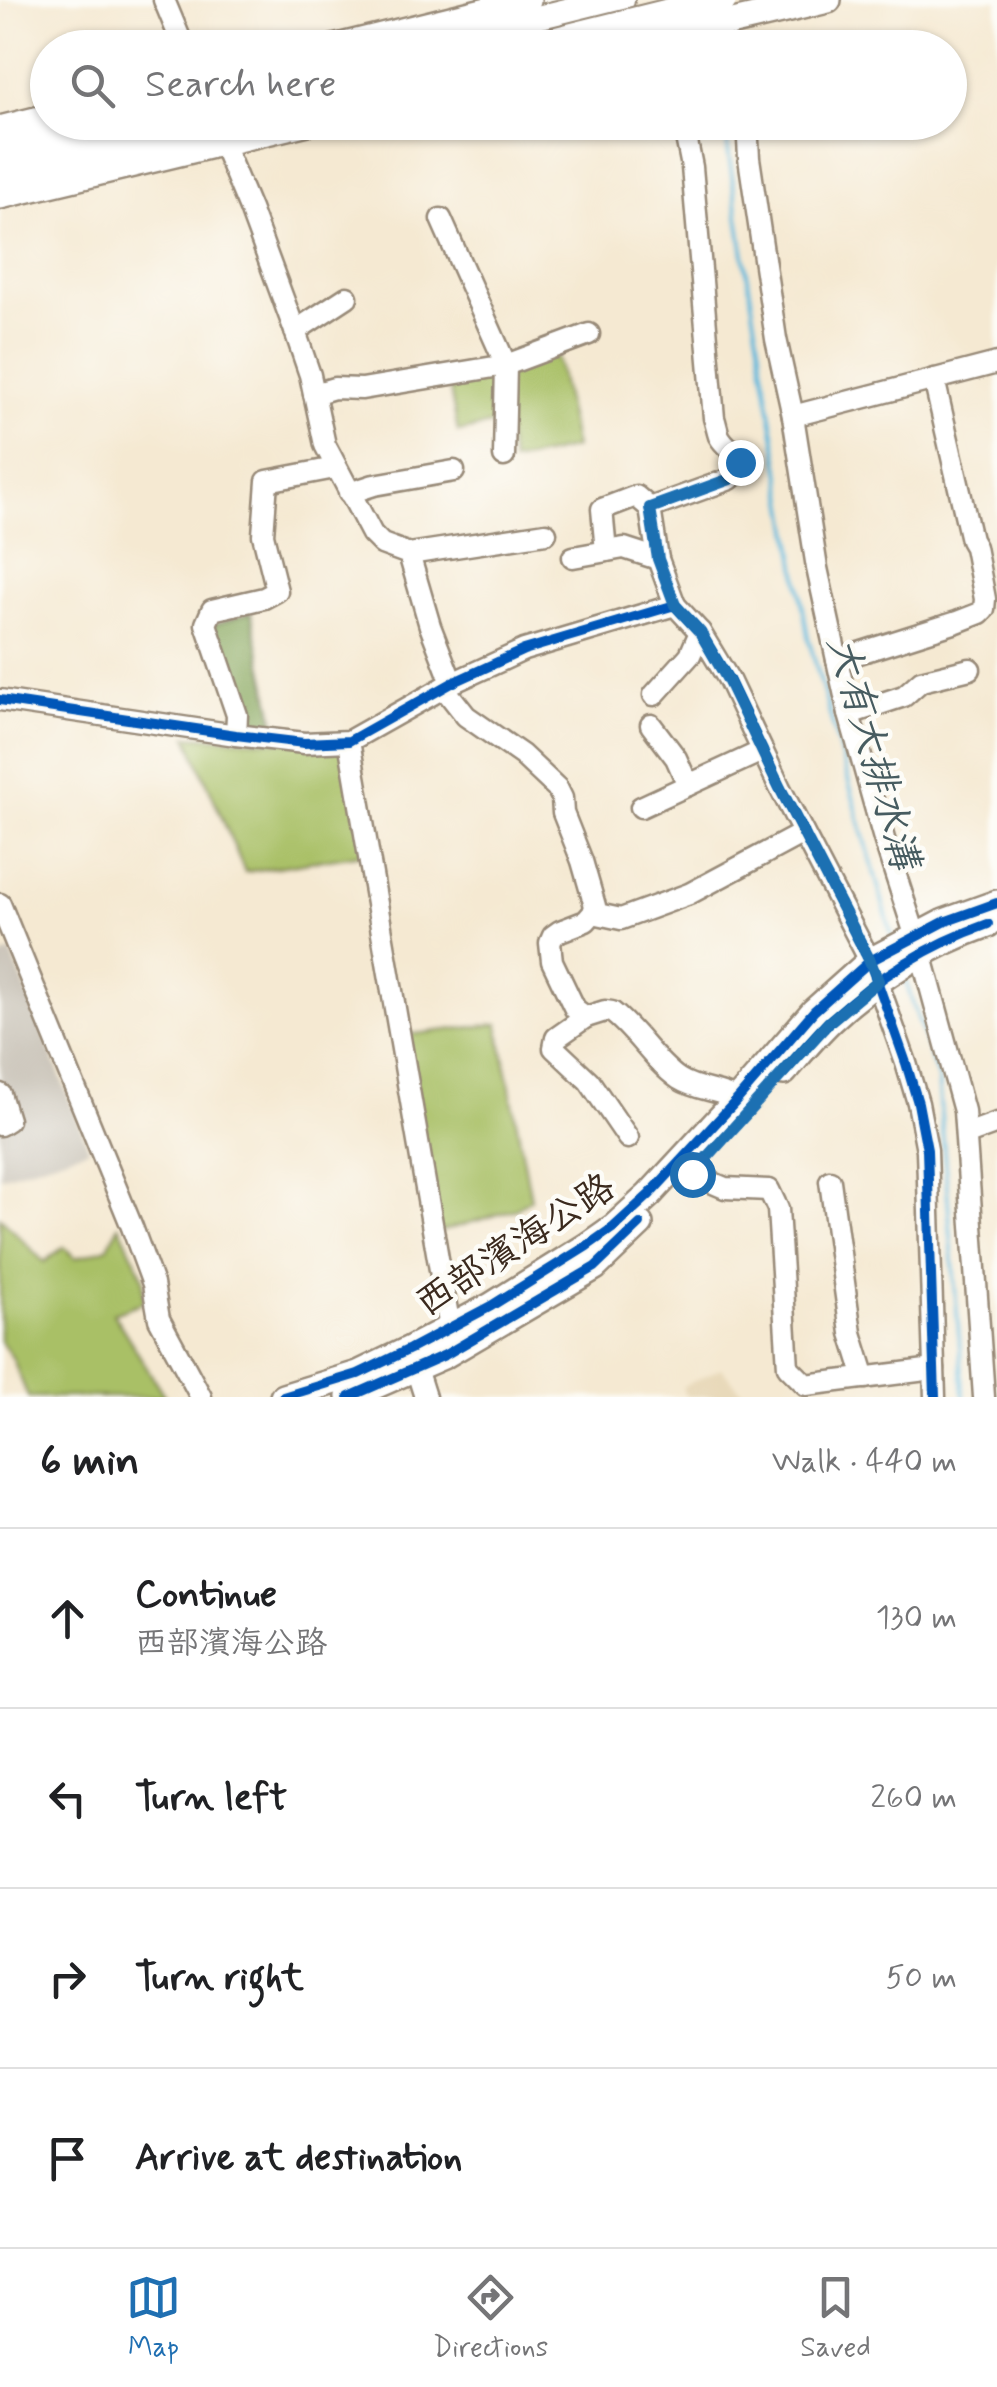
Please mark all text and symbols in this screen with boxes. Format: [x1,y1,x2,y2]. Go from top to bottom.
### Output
search box [30,30,967,140]
icon: search [65,58,120,113]
text: Search here [145,61,336,110]
route end [718,440,764,486]
water label: 大有大排水溝 [814,630,931,878]
route start [670,1152,716,1198]
street label: 西部濱海公路 [407,1163,625,1329]
text: 6 min [40,1435,139,1490]
text: Walk · 440 m [772,1441,957,1483]
text: Continue [135,1571,277,1620]
icon: ahead [40,1591,95,1646]
text: 130 m [876,1597,957,1639]
text: 西部濱海公路 [135,1623,327,1665]
icon: left [40,1771,95,1826]
text: Turn left [135,1774,287,1823]
text: 260 m [870,1777,957,1819]
icon: right [40,1951,95,2006]
text: Turn right [135,1954,304,2003]
text: 50 m [885,1957,957,1999]
icon: arrive [40,2131,95,2186]
text: Arrive at destination [135,2134,462,2183]
tab: Map [126,2270,181,2367]
tab: Directions [433,2270,548,2367]
tab: Saved [800,2270,871,2367]

